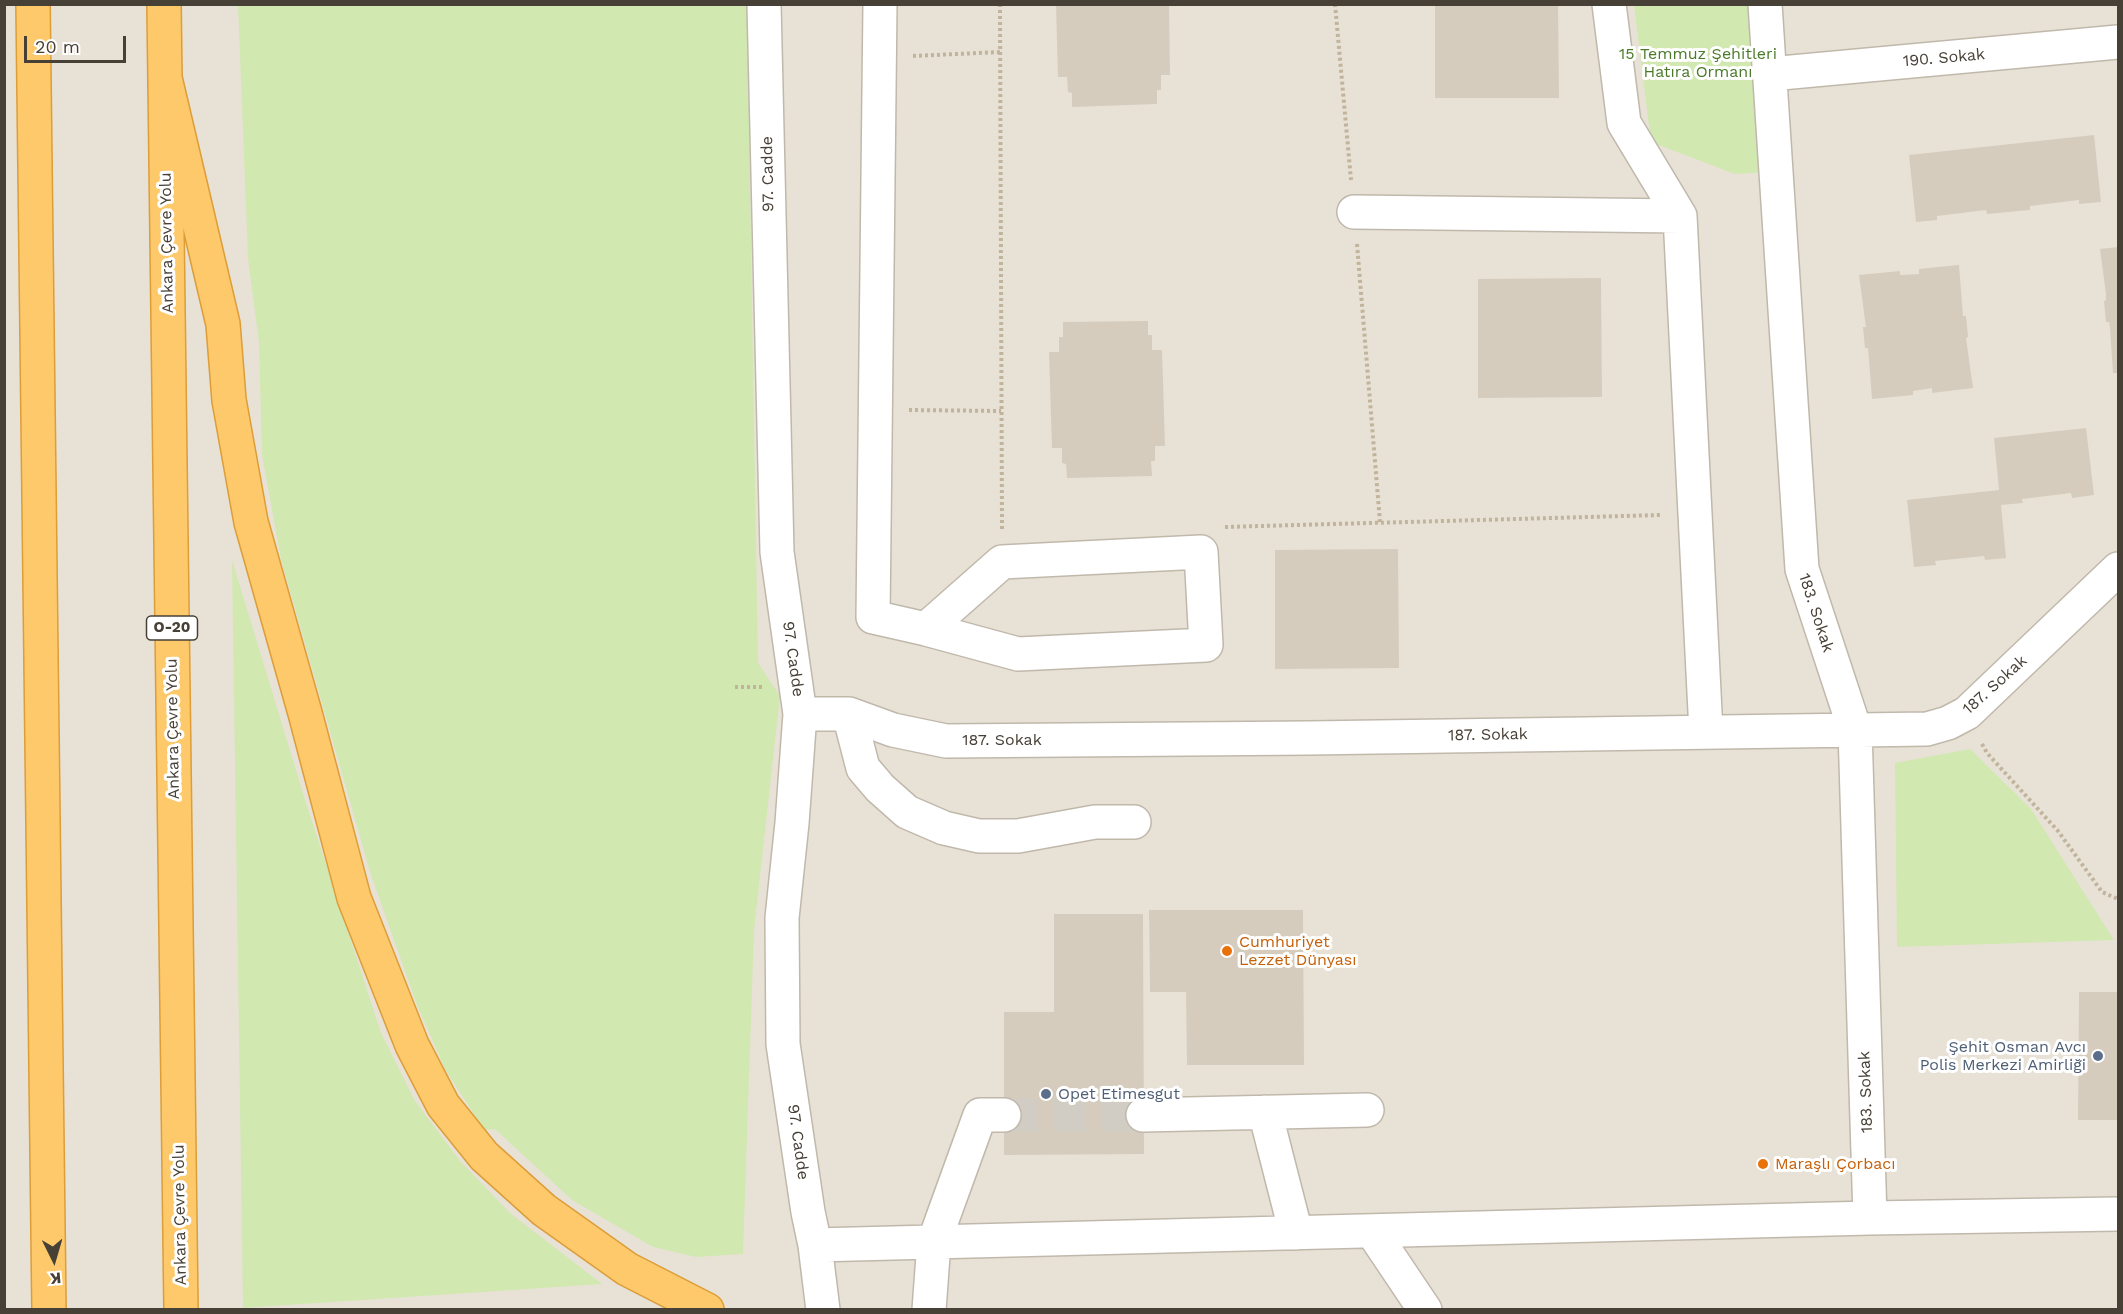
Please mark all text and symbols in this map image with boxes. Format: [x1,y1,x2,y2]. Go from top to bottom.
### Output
scale bar [27,24,129,62]
text: 20 m [35,36,80,57]
park label: 15 Temmuz Şehitleri Hatıra Ormanı [1619,44,1777,82]
street label: 190. Sokak [1902,45,1986,71]
street label: 97. Cadde [758,136,778,212]
street label: Ankara Çevre Yolu [156,172,178,314]
street label: 183. Sokak [1794,571,1838,655]
road number: O-20 [146,616,198,640]
street label: 97. Cadde [778,620,808,698]
street label: 187. Sokak [1959,651,2031,719]
street label: Ankara Çevre Yolu [162,658,184,800]
street label: 187. Sokak [1448,725,1528,745]
street label: 187. Sokak [962,730,1042,750]
place label: Cumhuriyet Lezzet Dünyası [1239,932,1357,970]
marker: Cumhuriyet Lezzet Dünyası [1220,944,1234,958]
place label: Şehit Osman Avcı Polis Merkezi Amirliği [1920,1037,2086,1075]
marker: Şehit Osman Avcı Polis Merkezi Amirliği [2091,1049,2105,1063]
street label: 183. Sokak [1855,1051,1877,1133]
place label: Opet Etimesgut [1058,1084,1180,1104]
marker: Opet Etimesgut [1039,1087,1053,1101]
street label: 97. Cadde [783,1103,813,1181]
street label: Ankara Çevre Yolu [169,1144,191,1286]
place label: Maraşlı Çorbacı [1775,1154,1895,1174]
marker: Maraşlı Çorbacı [1756,1157,1770,1171]
north arrow [24,1230,84,1290]
text: K [49,1268,62,1288]

